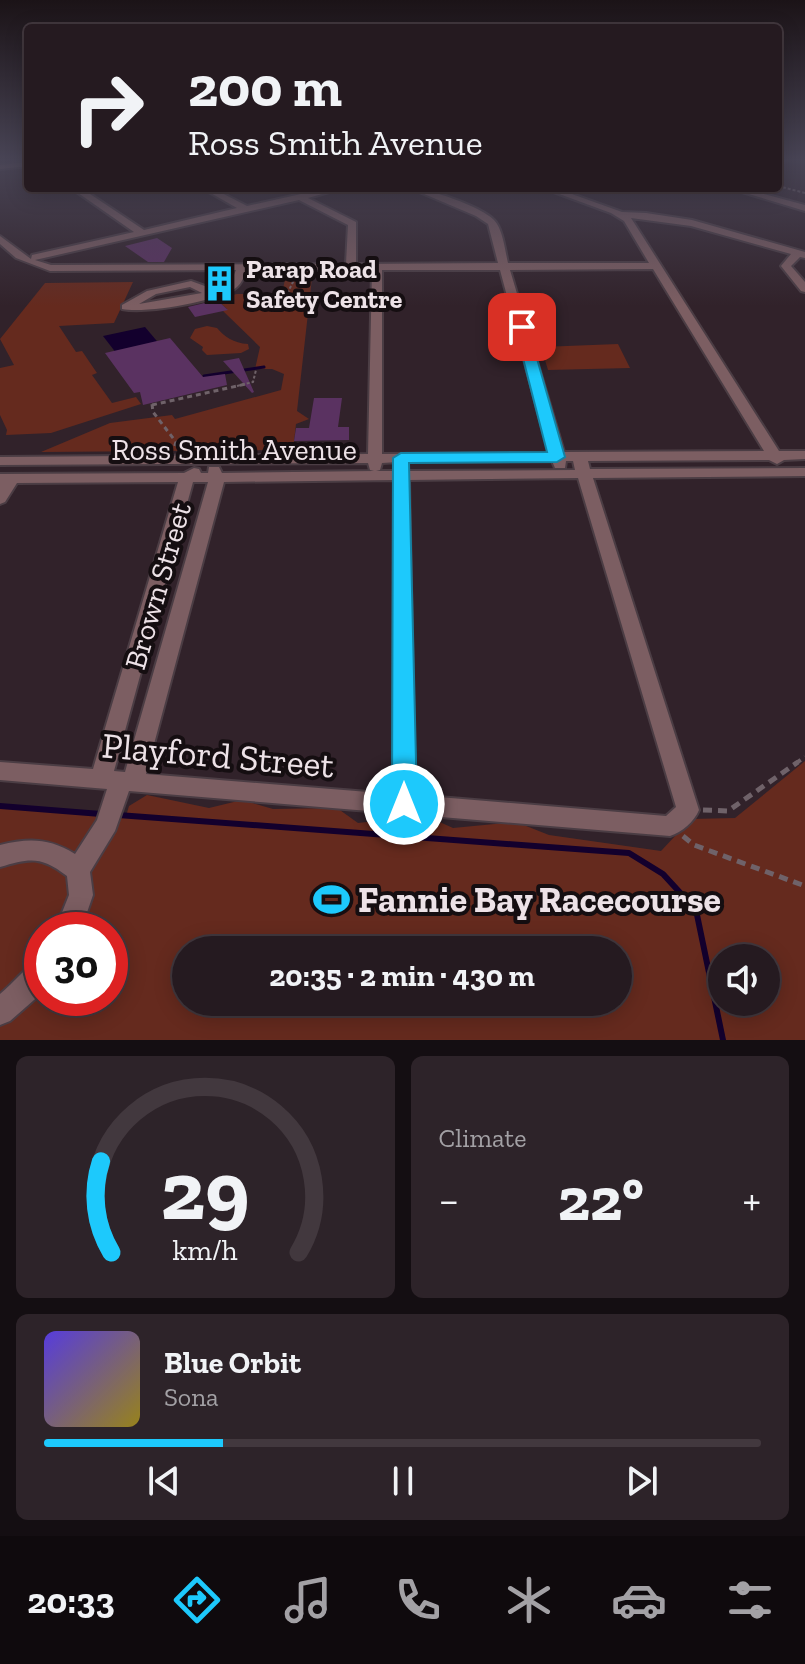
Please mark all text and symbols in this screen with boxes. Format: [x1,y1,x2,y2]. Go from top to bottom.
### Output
text: 200 m [188,53,342,120]
icon: right [56,56,160,160]
text: Ross Smith Avenue [188,121,483,164]
place label: Parap Road Safety Centre [246,253,403,315]
building icon: Parap Road Safety Centre [201,265,239,303]
pin [488,293,556,361]
icon: arrive [500,305,544,349]
street label: Ross Smith Avenue [111,432,357,468]
street label: Brown Street [117,498,199,674]
street label: Playford Street [100,723,337,787]
position arrow [362,762,446,846]
place label: Fannie Bay Racecourse [358,878,721,921]
sports icon: Fannie Bay Racecourse [313,880,351,918]
speed limit sign: 30 [24,912,128,1016]
map controls [708,944,780,1016]
button: sound [708,944,780,1016]
text: 20:35 · 2 min · 430 m [269,958,535,994]
text: Climate [439,1122,526,1154]
text: 29 [161,1140,250,1240]
text: 22° [558,1163,644,1235]
text: − [439,1173,459,1226]
text: + [742,1173,761,1226]
text: km/h [173,1233,238,1267]
text: Blue Orbit [164,1345,301,1381]
text: Sona [164,1381,219,1413]
icon: previous [142,1459,186,1503]
icon: pause [381,1459,425,1503]
icon: next [620,1459,664,1503]
icon: directions [169,1572,225,1628]
icon: music [280,1572,336,1628]
icon: phone [390,1572,446,1628]
icon: climate [501,1572,557,1628]
icon: car [611,1572,667,1628]
icon: filters [722,1572,778,1628]
text: 20:33 [27,1579,115,1622]

